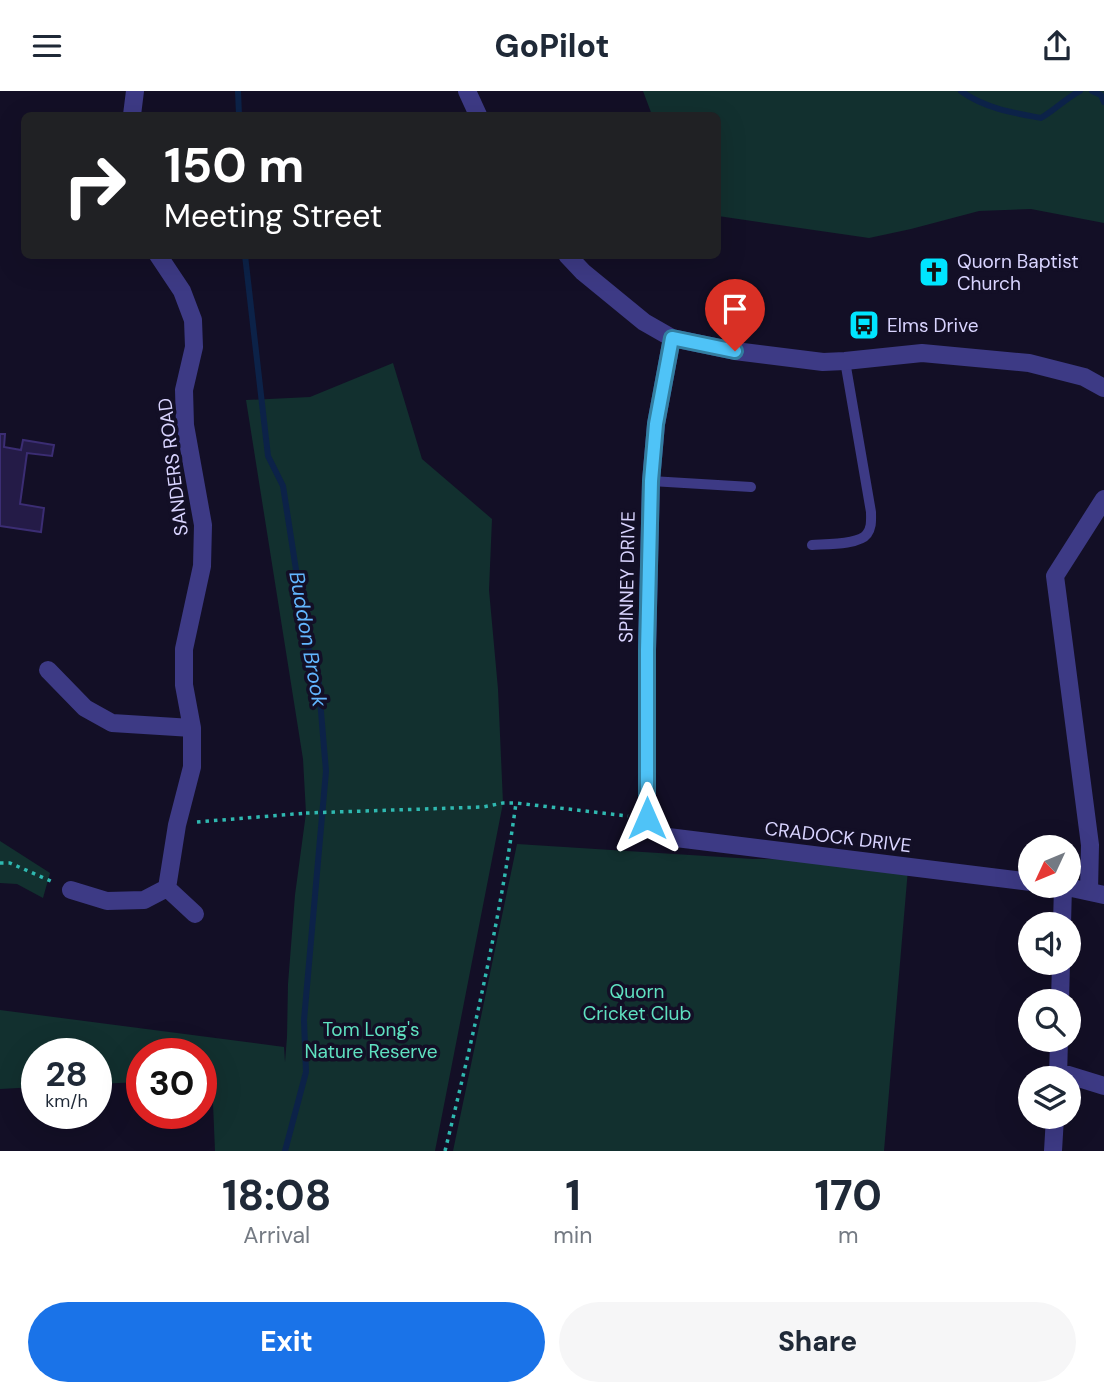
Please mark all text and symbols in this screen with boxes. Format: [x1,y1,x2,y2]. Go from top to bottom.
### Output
text: GoPilot [495,25,609,67]
icon: menu [28,27,66,65]
icon: share [1038,27,1076,65]
text: 150 m [164,133,304,197]
icon: right [49,140,140,231]
text: Meeting Street [164,195,382,237]
place label: Quorn Baptist Church [957,249,1079,296]
church icon: Quorn Baptist Church [917,255,951,289]
pin [705,279,765,351]
icon: arrive [716,290,754,328]
bus stop icon: Elms Drive [847,308,881,342]
place label: Elms Drive [887,313,979,338]
street label: SANDERS ROAD [152,397,194,537]
street label: SPINNEY DRIVE [613,511,641,643]
water label: Buddon Brook [282,569,334,709]
position arrow [610,781,684,855]
street label: CRADOCK DRIVE [763,816,913,858]
north arrow [1018,835,1082,898]
map controls [1018,835,1081,1129]
button: sound [1018,912,1081,975]
park label: Quorn Cricket Club [583,979,691,1026]
button: search [1018,989,1081,1052]
park label: Tom Long's Nature Reserve [304,1017,438,1064]
speed limit sign: 30 [126,1038,217,1129]
text: 28 [45,1051,88,1097]
button: layers [1018,1066,1081,1129]
text: km/h [45,1089,88,1113]
text: 18:08 [222,1168,331,1223]
text: 1 [565,1168,581,1223]
text: 170 [815,1168,882,1223]
text: Arrival [243,1220,310,1250]
text: min [553,1220,593,1250]
text: m [838,1220,859,1250]
button: Exit [28,1302,545,1382]
button: Share [559,1302,1076,1382]

